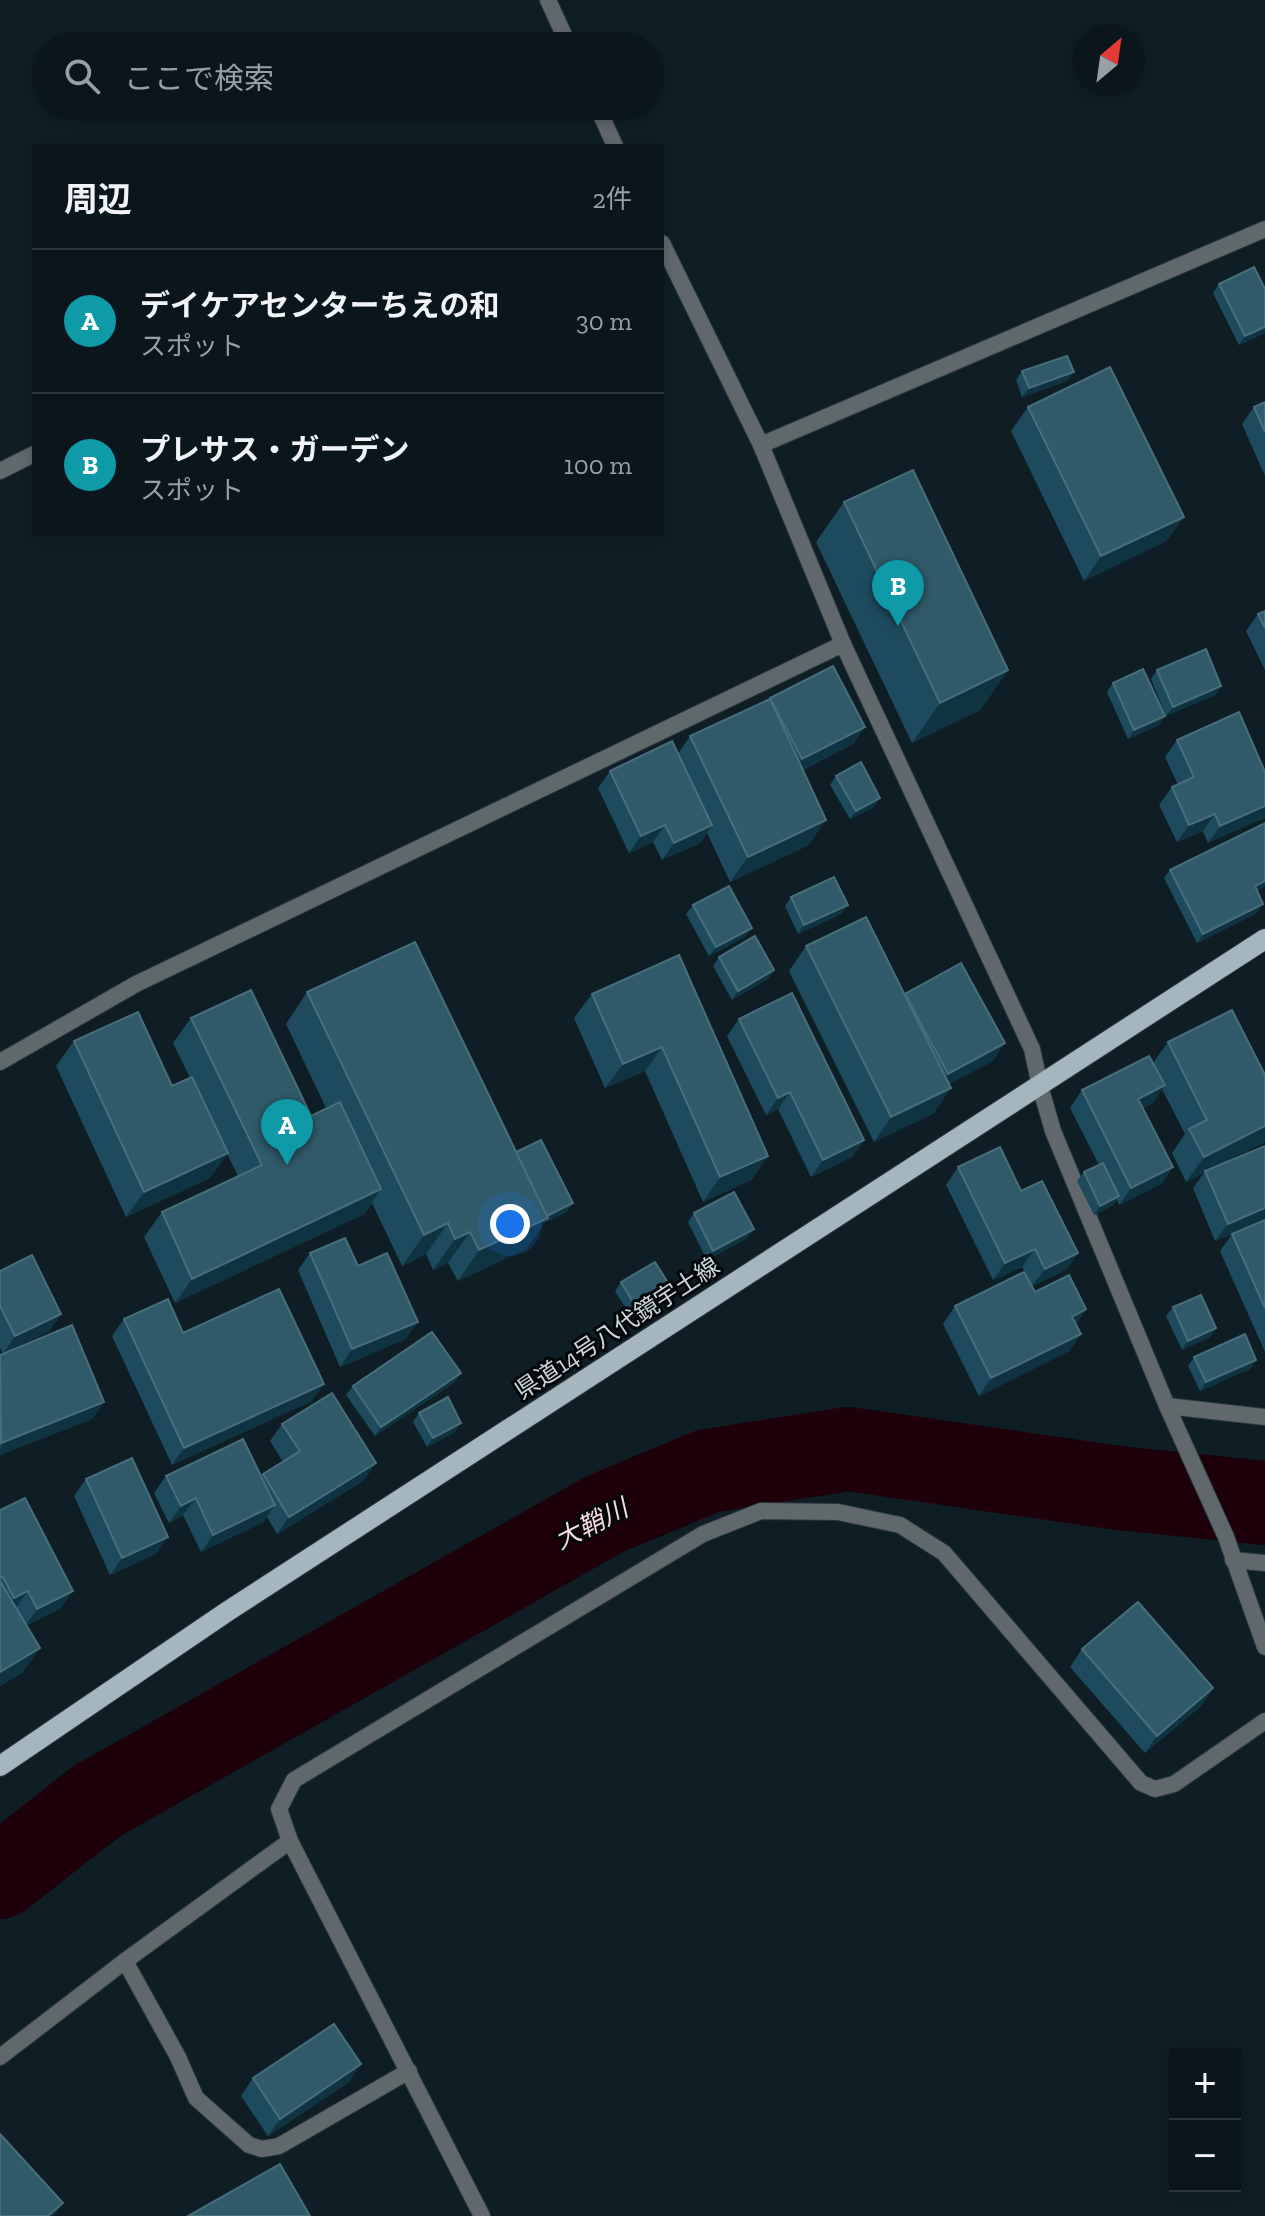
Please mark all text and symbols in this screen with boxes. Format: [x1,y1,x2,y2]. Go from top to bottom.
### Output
north arrow [1073,24,1145,96]
search box [32,32,664,120]
icon: search [60,54,104,98]
text: ここで検索 [124,61,274,97]
text: 周辺 [64,179,132,220]
text: 2件 [593,183,632,215]
text: デイケアセンターちえの和 [140,288,499,324]
text: A [81,305,99,337]
text: 30 m [576,305,632,337]
text: スポット [140,330,244,362]
text: プレサス・ガーデン [140,432,409,468]
text: B [82,449,98,481]
text: 100 m [564,449,632,481]
text: スポット [140,474,244,506]
pin: B [872,560,924,626]
pin: A [261,1099,313,1165]
your location [490,1204,530,1244]
street label: 県道14号八代鏡宇土線 [509,1251,725,1405]
water label: 大鞘川 [549,1491,636,1556]
map controls [1169,2048,1241,2192]
button: + [1169,2048,1241,2120]
button: − [1169,2120,1241,2192]

